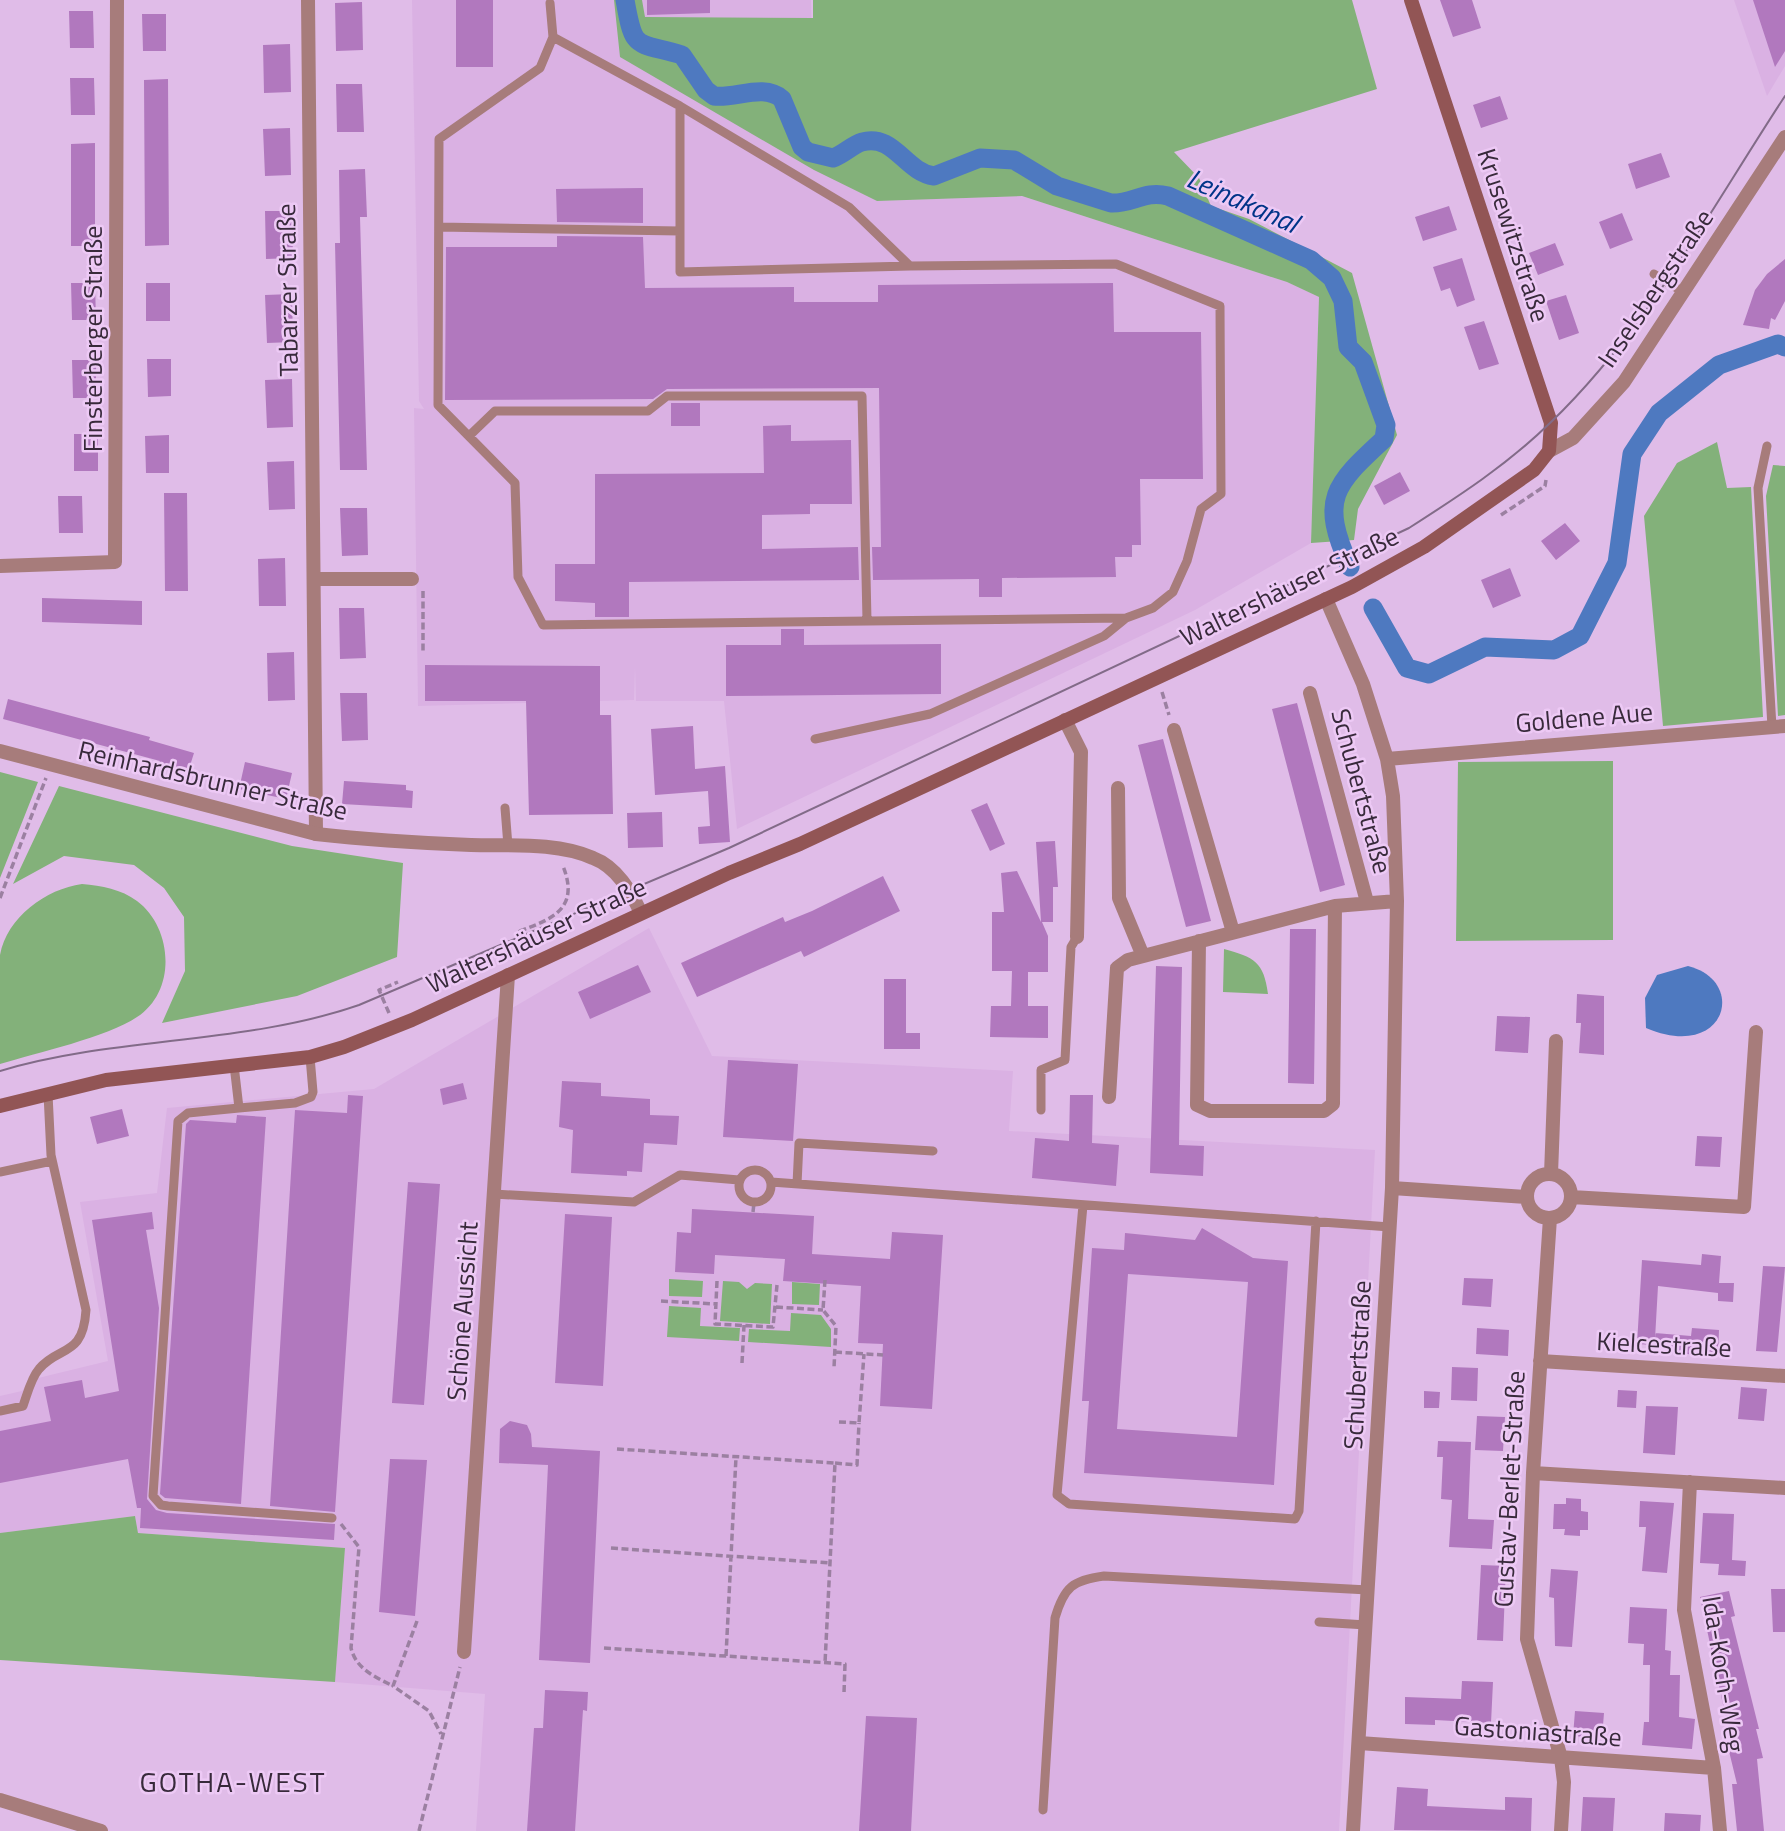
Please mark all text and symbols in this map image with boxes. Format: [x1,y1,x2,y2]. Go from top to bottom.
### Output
street label: Krusewitzstraße [1468,143,1560,327]
water label: Leinakanal [1180,156,1309,245]
street label: Inselsbergstraße [1587,201,1723,375]
street label: Tabarzer Straße [266,203,308,377]
street label: Finsterberger Straße [73,226,112,452]
street label: Waltershäuser Straße [1173,516,1405,656]
street label: Goldene Aue [1514,692,1654,742]
street label: Schubertstraße [1321,704,1403,878]
street label: Reinhardsbrunner Straße [74,730,352,830]
street label: Waltershäuser Straße [420,867,652,1003]
street label: Schöne Aussicht [436,1220,488,1402]
street label: Schubertstraße [1333,1279,1381,1451]
street label: Kielcestraße [1595,1321,1733,1367]
street label: Gustav-Berlet-Straße [1483,1370,1535,1608]
street label: Ida-Koch-Weg [1692,1593,1756,1755]
street label: Gastoniastraße [1453,1706,1623,1756]
district label: GOTHA-WEST [139,1760,327,1803]

